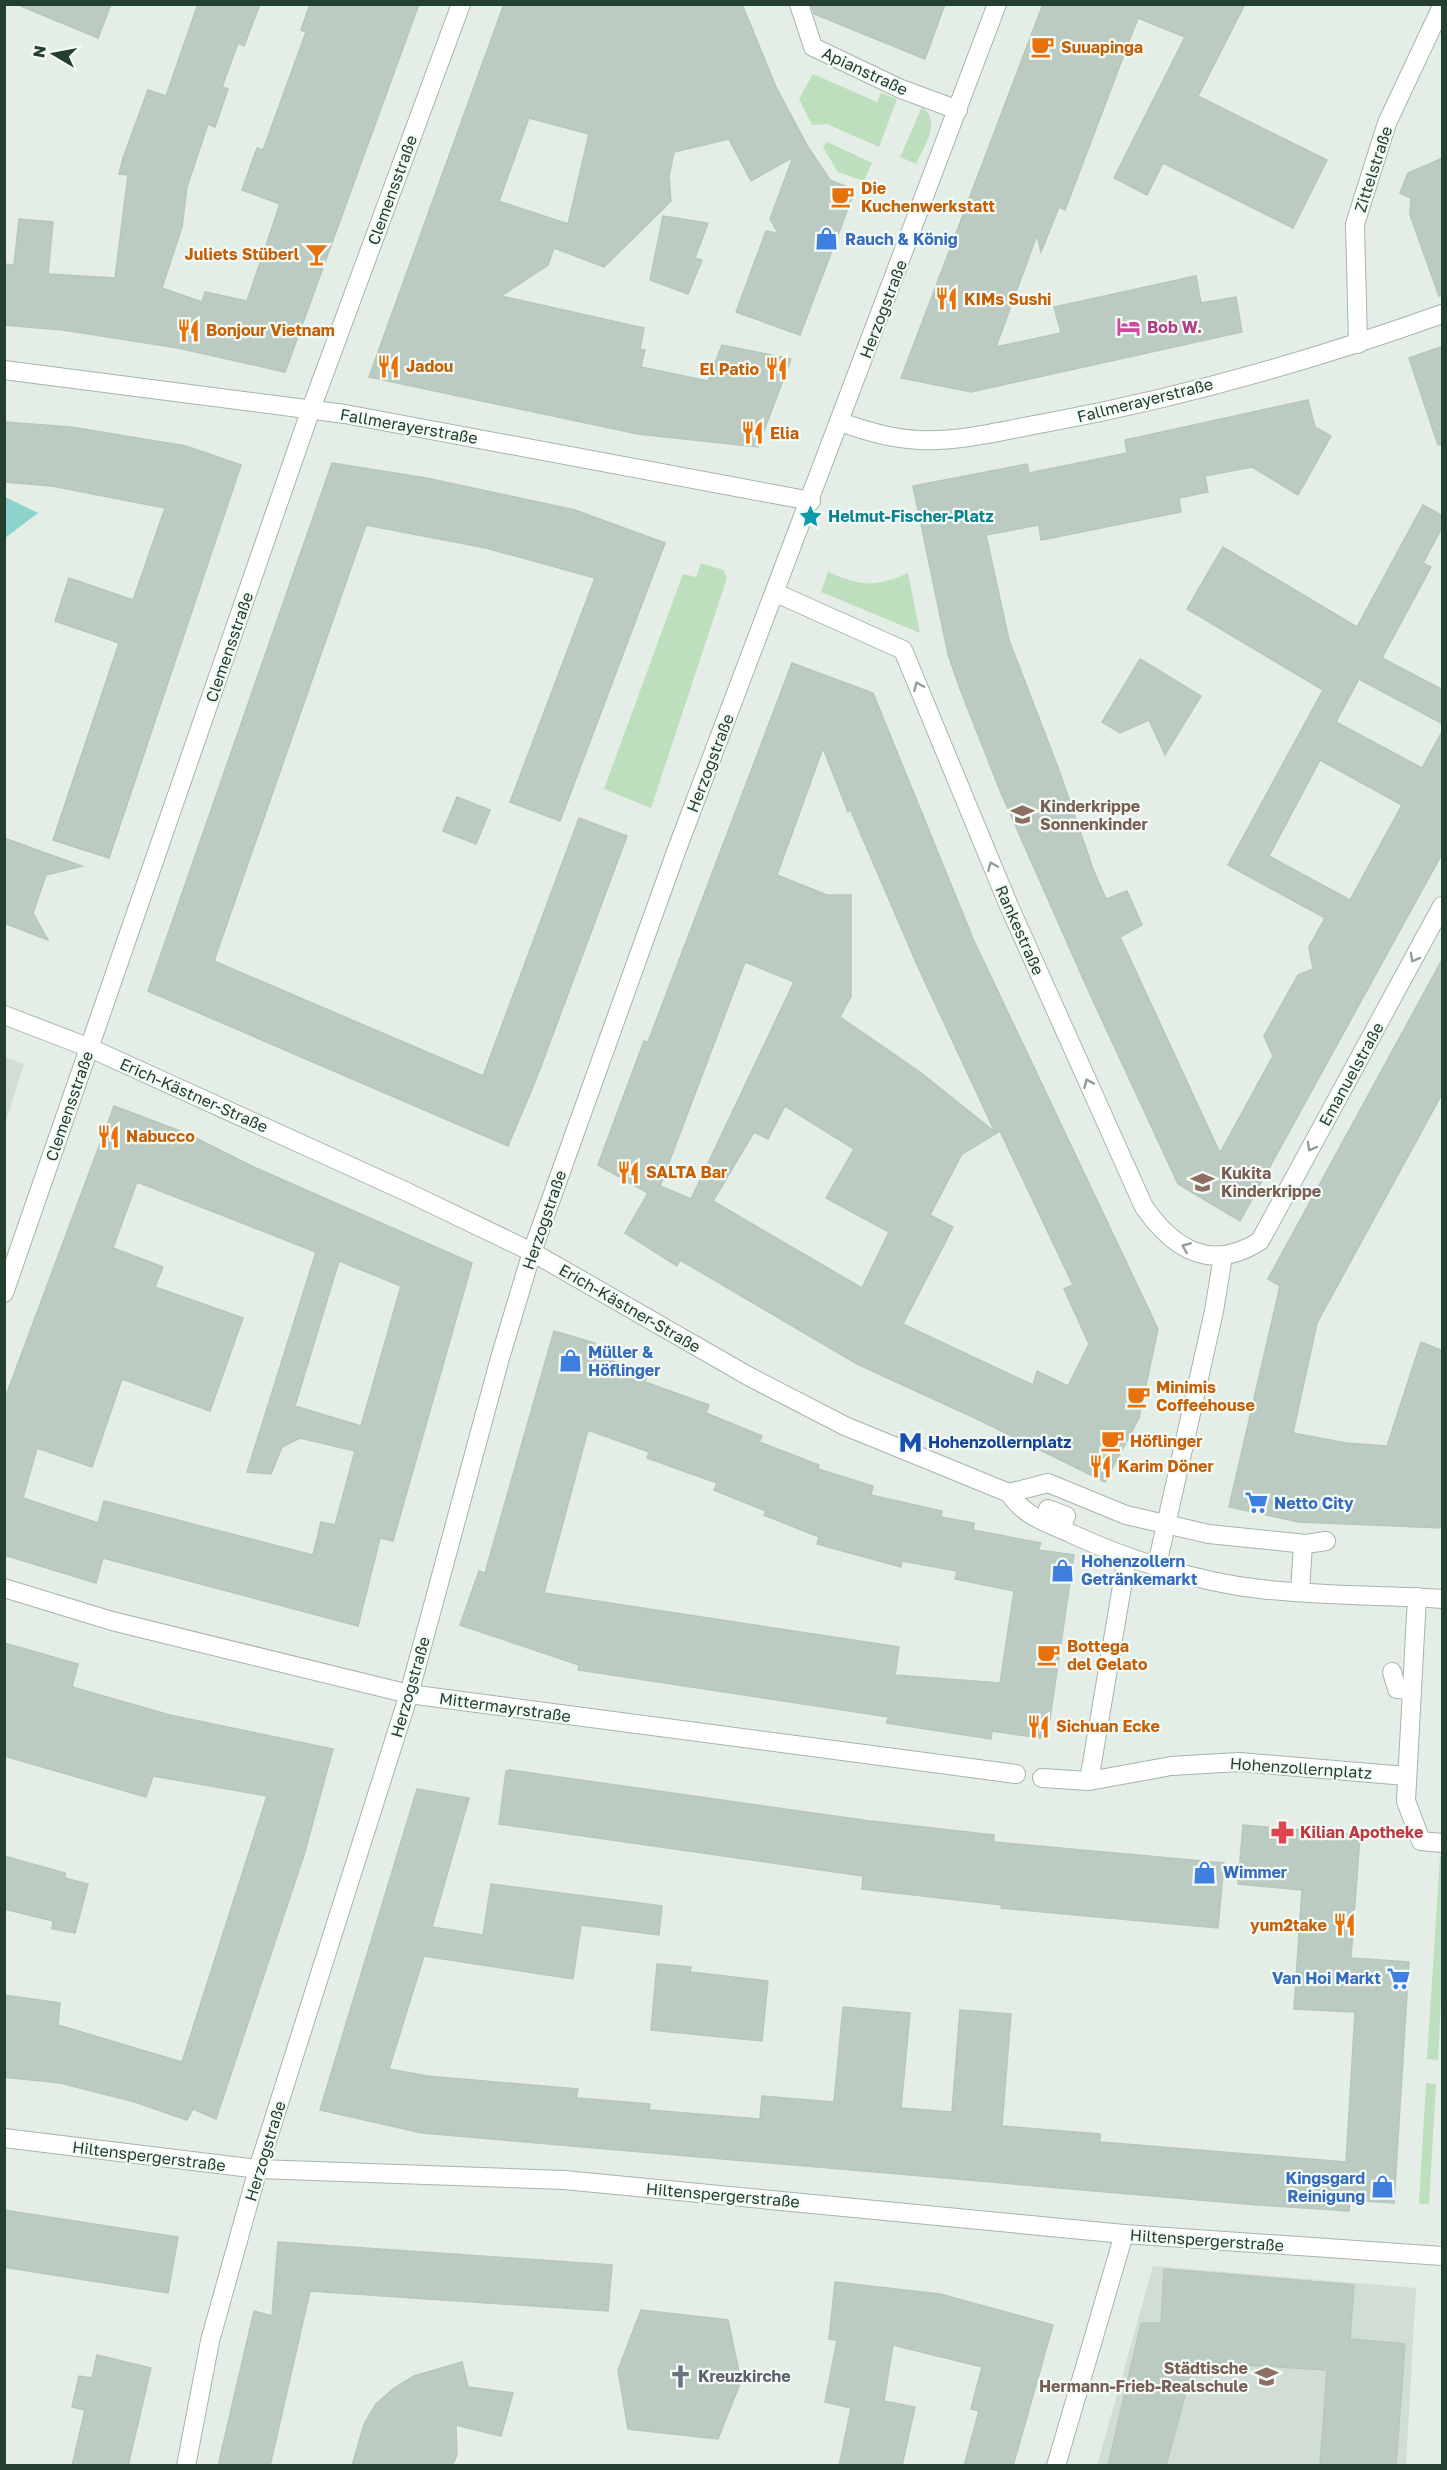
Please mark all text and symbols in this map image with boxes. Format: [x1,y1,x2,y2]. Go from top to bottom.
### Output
north arrow [24,24,84,84]
cafe icon: Suuapinga [1030,34,1056,60]
place label: Suuapinga [1061,37,1143,57]
street label: Apianstraße [819,42,911,100]
text: N [28,44,50,59]
street label: Zittelstraße [1350,123,1396,215]
street label: Clemensstraße [363,132,421,248]
place label: Die Kuchenwerkstatt [861,178,995,216]
cafe icon: Die Kuchenwerkstatt [830,184,856,210]
shop icon: Rauch & König [814,226,840,252]
place label: Rauch & König [845,229,958,249]
bar icon: Juliets Stüberl [304,241,330,267]
place label: Juliets Stüberl [185,244,300,264]
street label: Herzogstraße [855,257,911,361]
restaurant icon: KIMs Sushi [933,286,959,312]
place label: KIMs Sushi [964,289,1052,309]
hotel icon: Bob W. [1116,314,1142,340]
restaurant icon: Bonjour Vietnam [175,317,201,343]
place label: Bob W. [1147,317,1202,337]
place label: Bonjour Vietnam [206,320,335,340]
restaurant icon: Jadou [375,353,401,379]
place label: Jadou [406,356,453,376]
restaurant icon: El Patio [764,356,790,382]
place label: El Patio [700,359,759,379]
street label: Fallmerayerstraße [1075,373,1215,427]
street label: Fallmerayerstraße [339,404,479,448]
restaurant icon: Elia [739,420,765,446]
place label: Elia [770,423,799,443]
place icon: Helmut-Fischer-Platz [797,503,823,529]
place label: Helmut-Fischer-Platz [828,506,994,526]
street label: Clemensstraße [201,589,257,705]
one-way arrow [913,682,925,693]
street label: Herzogstraße [682,711,738,815]
place label: Kinderkrippe Sonnenkinder [1040,796,1148,834]
school or university icon: Kinderkrippe Sonnenkinder [1009,802,1035,828]
one-way arrow [987,862,999,873]
street label: Rankestraße [991,882,1049,978]
one-way arrow [1410,952,1422,962]
street label: Emanuelstraße [1314,1019,1388,1129]
street label: Clemensstraße [41,1048,97,1164]
street label: Erich-Kästner-Straße [117,1053,271,1137]
one-way arrow [1084,1079,1096,1090]
restaurant icon: Nabucco [95,1123,121,1149]
place label: Nabucco [126,1126,195,1146]
one-way arrow [1307,1141,1318,1152]
restaurant icon: SALTA Bar [615,1159,641,1185]
place label: SALTA Bar [646,1162,727,1182]
place label: Kukita Kinderkrippe [1221,1163,1321,1201]
street label: Herzogstraße [518,1168,570,1272]
school or university icon: Kukita Kinderkrippe [1190,1169,1216,1195]
one-way arrow [1181,1242,1192,1254]
street label: Erich-Kästner-Straße [556,1259,704,1357]
place label: Müller & Höflinger [588,1342,660,1380]
shop icon: Müller & Höflinger [557,1348,583,1374]
place label: Minimis Coffeehouse [1156,1377,1255,1415]
cafe icon: Minimis Coffeehouse [1125,1383,1151,1409]
cafe icon: Höflinger [1099,1428,1125,1454]
metro station icon: Hohenzollernplatz [897,1429,923,1455]
place label: Höflinger [1130,1431,1202,1451]
place label: Hohenzollernplatz [928,1432,1072,1452]
restaurant icon: Karim Döner [1087,1453,1113,1479]
place label: Karim Döner [1118,1456,1214,1476]
supermarket icon: Netto City [1243,1490,1269,1516]
place label: Netto City [1274,1493,1354,1513]
place label: Hohenzollern Getränkemarkt [1081,1551,1197,1589]
shop icon: Hohenzollern Getränkemarkt [1050,1557,1076,1583]
street label: Herzogstraße [386,1634,434,1740]
place label: Bottega del Gelato [1067,1636,1148,1674]
cafe icon: Bottega del Gelato [1036,1642,1062,1668]
street label: Mittermayrstraße [438,1688,572,1726]
restaurant icon: Sichuan Ecke [1025,1713,1051,1739]
place label: Sichuan Ecke [1056,1716,1160,1736]
street label: Hohenzollernplatz [1229,1753,1373,1783]
pharmacy icon: Kilian Apotheke [1269,1819,1295,1845]
place label: Kilian Apotheke [1300,1822,1423,1842]
shop icon: Wimmer [1192,1859,1218,1885]
place label: Wimmer [1223,1862,1287,1882]
restaurant icon: yum2take [1332,1912,1358,1938]
place label: yum2take [1250,1915,1327,1935]
supermarket icon: Van Hoi Markt [1386,1965,1412,1991]
place label: Van Hoi Markt [1272,1968,1381,1988]
street label: Herzogstraße [240,2098,290,2204]
street label: Hiltenspergerstraße [71,2137,227,2175]
place label: Kingsgard Reinigung [1286,2168,1365,2206]
shop icon: Kingsgard Reinigung [1370,2174,1396,2200]
street label: Hiltenspergerstraße [645,2178,801,2212]
street label: Hiltenspergerstraße [1129,2225,1285,2255]
place label: Städtische Hermann-Frieb-Realschule [1039,2358,1248,2396]
church icon: Kreuzkirche [667,2363,693,2389]
school or university icon: Städtische Hermann-Frieb-Realschule [1253,2364,1279,2390]
place label: Kreuzkirche [698,2366,791,2386]

